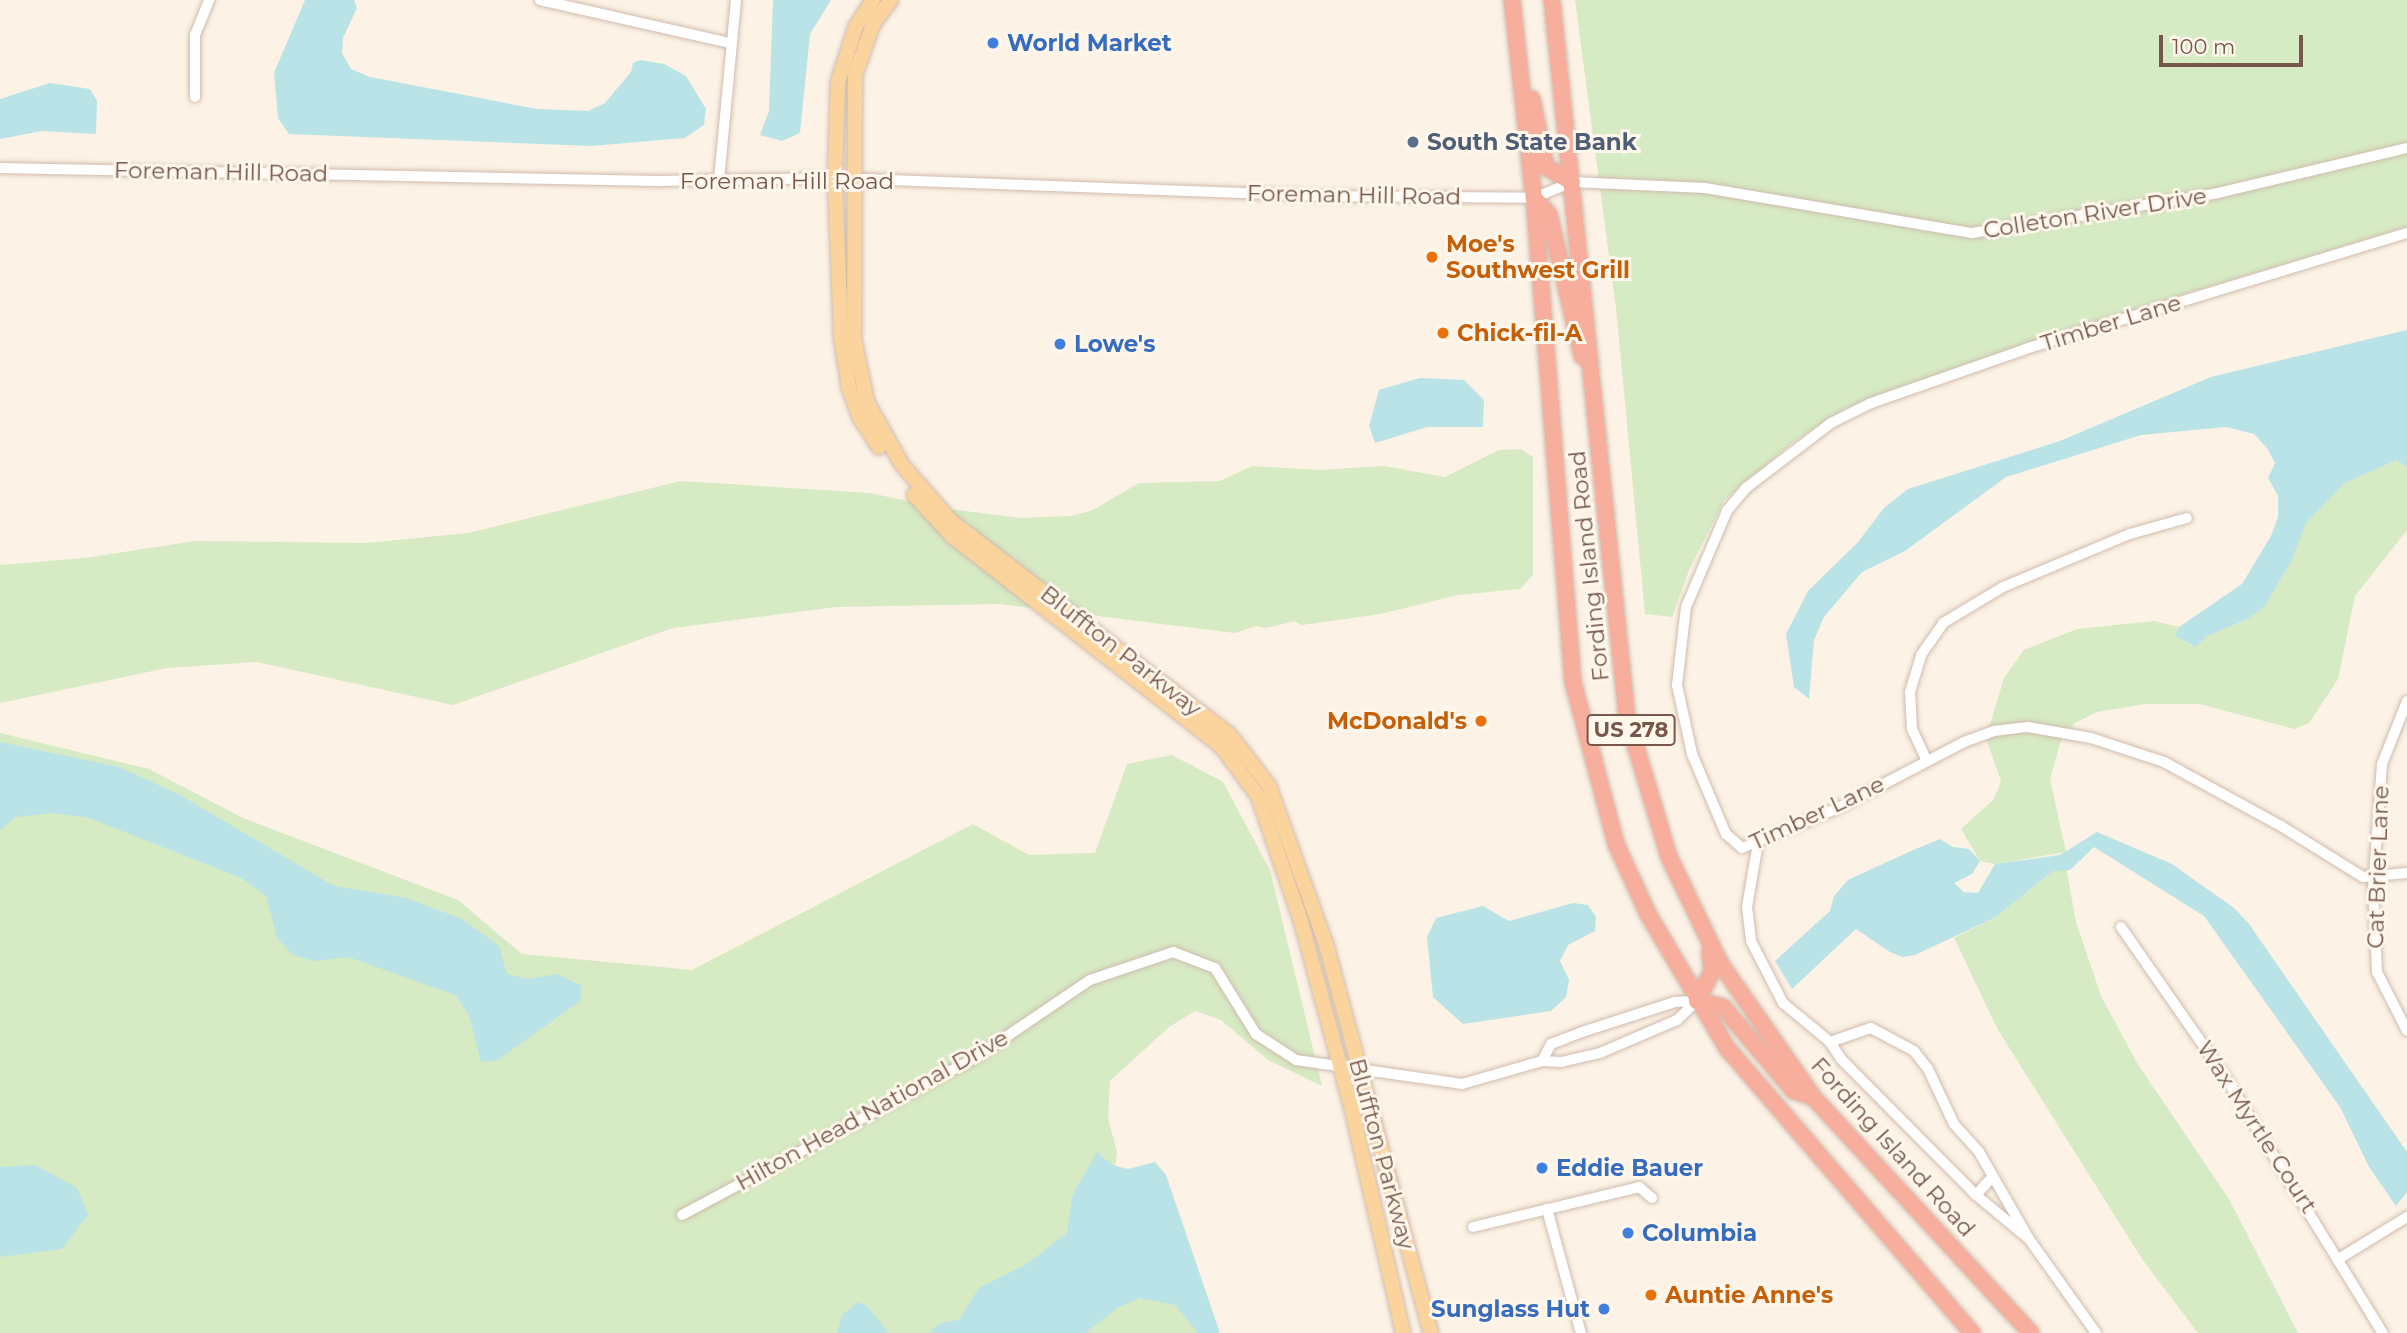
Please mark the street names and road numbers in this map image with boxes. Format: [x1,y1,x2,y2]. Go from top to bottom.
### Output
street label: Foreman Hill Road [114,156,328,188]
street label: Foreman Hill Road [680,167,894,195]
street label: Foreman Hill Road [1247,179,1461,211]
street label: Colleton River Drive [1981,182,2209,244]
street label: Timber Lane [2038,289,2184,357]
street label: Fording Island Road [1563,449,1615,683]
street label: Bluffton Parkway [1035,580,1207,722]
road number: US 278 [1586,712,1676,748]
street label: Timber Lane [1745,770,1889,856]
street label: Cat Brier Lane [2361,785,2395,949]
street label: Hilton Head National Drive [731,1024,1013,1196]
street label: Wax Myrtle Court [2191,1036,2323,1218]
street label: Fording Island Road [1805,1052,1981,1242]
street label: Bluffton Parkway [1343,1055,1421,1253]

